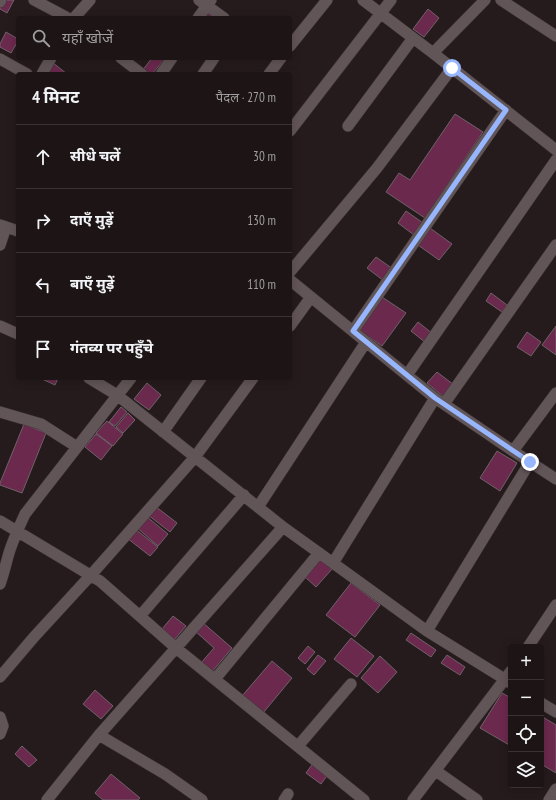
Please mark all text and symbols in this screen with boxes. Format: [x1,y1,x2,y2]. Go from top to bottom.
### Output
search box [16,16,292,60]
icon: search [30,27,52,49]
text: यहाँ खोजें [62,28,113,47]
route start [443,59,461,77]
text: 4 मिनट [32,86,79,108]
text: पैदल · 270 m [216,89,276,106]
icon: ahead [32,146,54,168]
text: सीधे चलें [70,146,120,165]
text: 30 m [253,148,276,165]
icon: right [32,210,54,232]
text: दाएँ मुड़ें [70,210,113,229]
text: 130 m [247,212,276,229]
icon: left [32,274,54,296]
text: बाएँ मुड़ें [70,274,114,293]
text: 110 m [247,276,276,293]
icon: arrive [32,338,54,360]
text: गंतव्य पर पहुँचे [70,338,153,357]
route end [521,453,539,471]
map controls [508,644,544,788]
button: + [508,644,544,680]
button: − [508,680,544,716]
button: locate [508,716,544,752]
button: layers [508,752,544,788]

